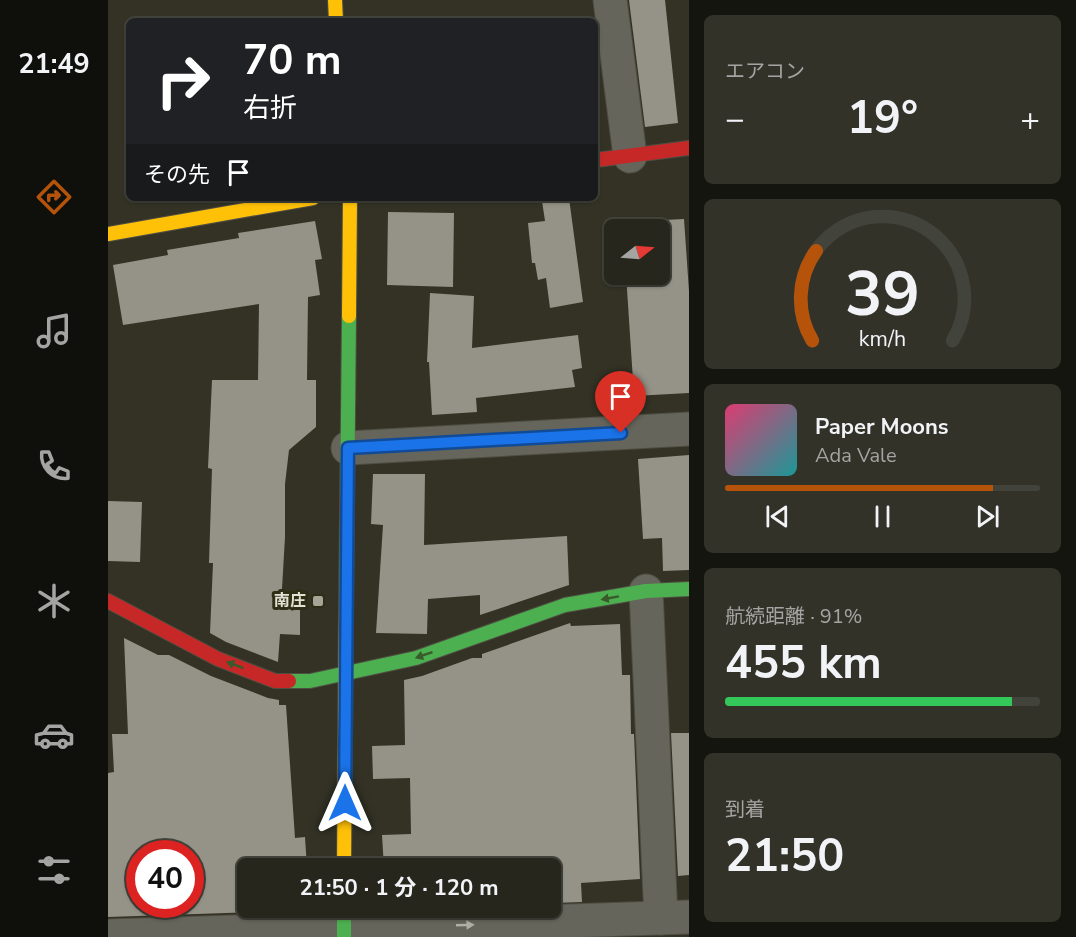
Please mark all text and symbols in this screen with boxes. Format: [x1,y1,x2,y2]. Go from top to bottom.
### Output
text: 70 m [243,32,342,89]
icon: right [144,42,222,120]
text: 21:49 [18,46,90,83]
text: エアコン [725,58,805,85]
text: 19° [847,88,918,149]
text: 右折 [243,90,297,127]
text: − [725,97,745,142]
text: + [1020,97,1040,142]
icon: arrive [222,156,255,189]
text: その先 [144,160,210,190]
icon: directions [33,176,75,218]
north arrow [604,219,670,285]
map controls [604,219,670,285]
text: 39 [845,252,920,337]
icon: music [33,310,75,352]
text: km/h [859,325,906,355]
pin [595,371,646,433]
icon: arrive [604,380,637,413]
text: Paper Moons [815,412,949,442]
text: Ada Vale [815,442,897,469]
icon: phone [33,445,75,487]
icon: previous [761,500,794,533]
icon: pause [866,500,899,533]
icon: next [971,500,1004,533]
icon: climate [33,580,75,622]
place label: 南庄 [274,590,306,612]
one-way arrow [600,593,619,602]
marker: 南庄 [311,594,325,608]
text: 航続距離 · 91% [725,603,862,630]
text: 455 km [725,633,882,694]
one-way arrow [415,650,433,660]
one-way arrow [226,660,244,669]
icon: car [33,714,75,756]
position arrow [313,771,377,835]
text: 到着 [725,796,765,823]
text: 21:50 [725,826,844,887]
speed limit sign: 40 [126,840,204,918]
icon: filters [33,849,75,891]
text: 21:50 · 1 分 · 120 m [300,873,498,903]
one-way arrow [456,921,475,930]

